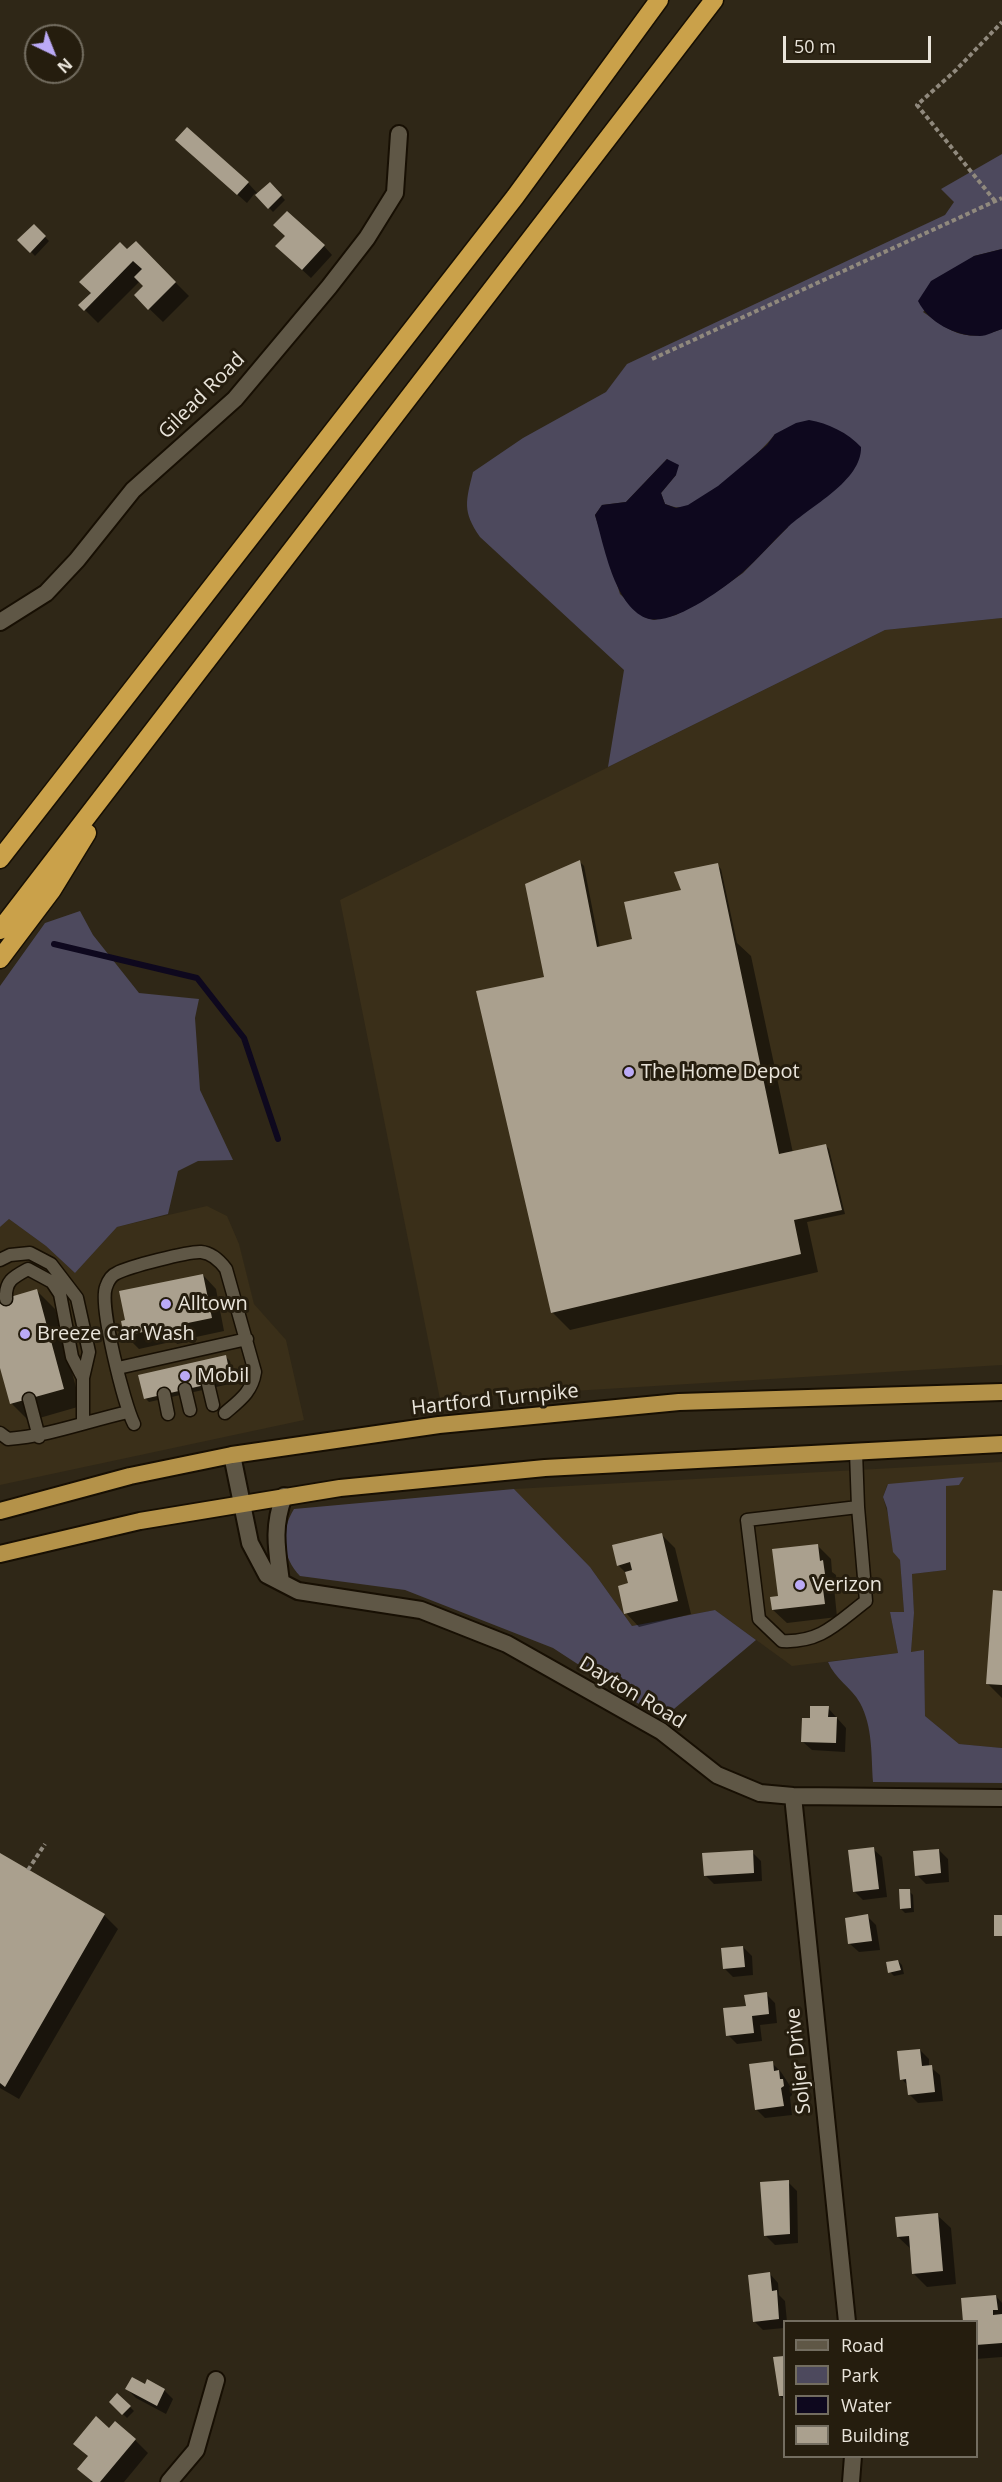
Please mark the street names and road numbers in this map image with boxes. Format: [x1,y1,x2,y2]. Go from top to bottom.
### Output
street label: Gilead Road [154,348,250,444]
street label: Hartford Turnpike [410,1379,580,1421]
street label: Dayton Road [574,1652,690,1734]
street label: Soljer Drive [781,2007,817,2115]

